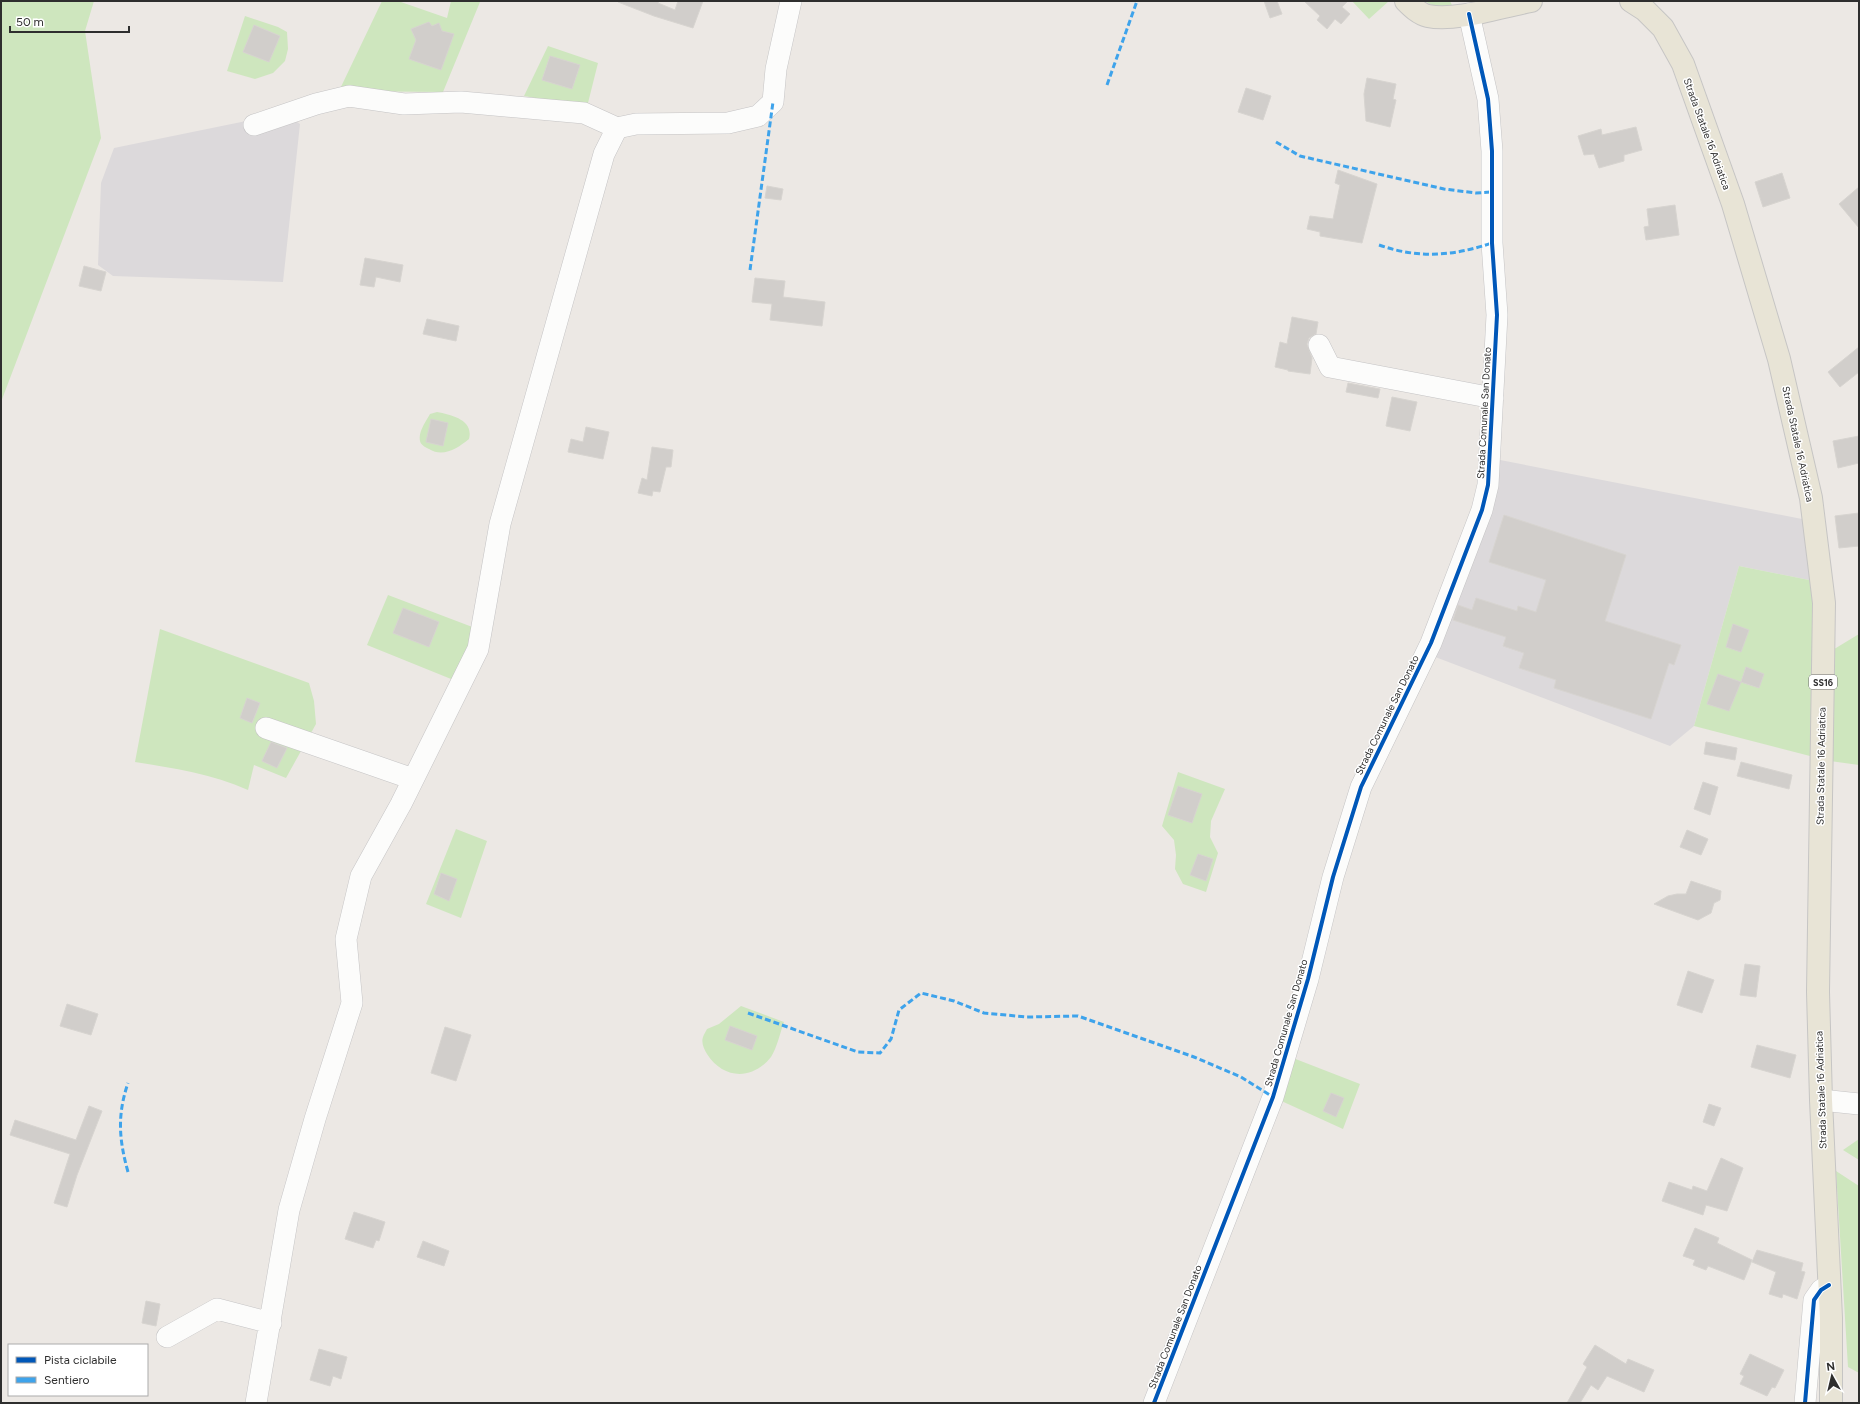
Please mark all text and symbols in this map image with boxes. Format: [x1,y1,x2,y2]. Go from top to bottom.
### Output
scale bar [10,8,129,34]
text: 50 m [16,15,44,29]
street label: Strada Statale 16 Adriatica [1681,76,1733,192]
street label: Strada Comunale San Donato [1474,347,1494,479]
street label: Strada Statale 16 Adriatica [1779,385,1817,503]
street label: Strada Comunale San Donato [1352,653,1422,777]
road number: SS16 [1809,675,1837,689]
street label: Strada Statale 16 Adriatica [1813,707,1829,825]
street label: Strada Comunale San Donato [1262,958,1310,1088]
street label: Strada Statale 16 Adriatica [1812,1031,1830,1149]
street label: Strada Comunale San Donato [1145,1263,1205,1391]
legend [8,1344,148,1396]
text: Pista ciclabile [44,1353,117,1367]
north arrow [1812,1356,1852,1396]
text: N [1826,1360,1836,1374]
text: Sentiero [44,1373,90,1387]

